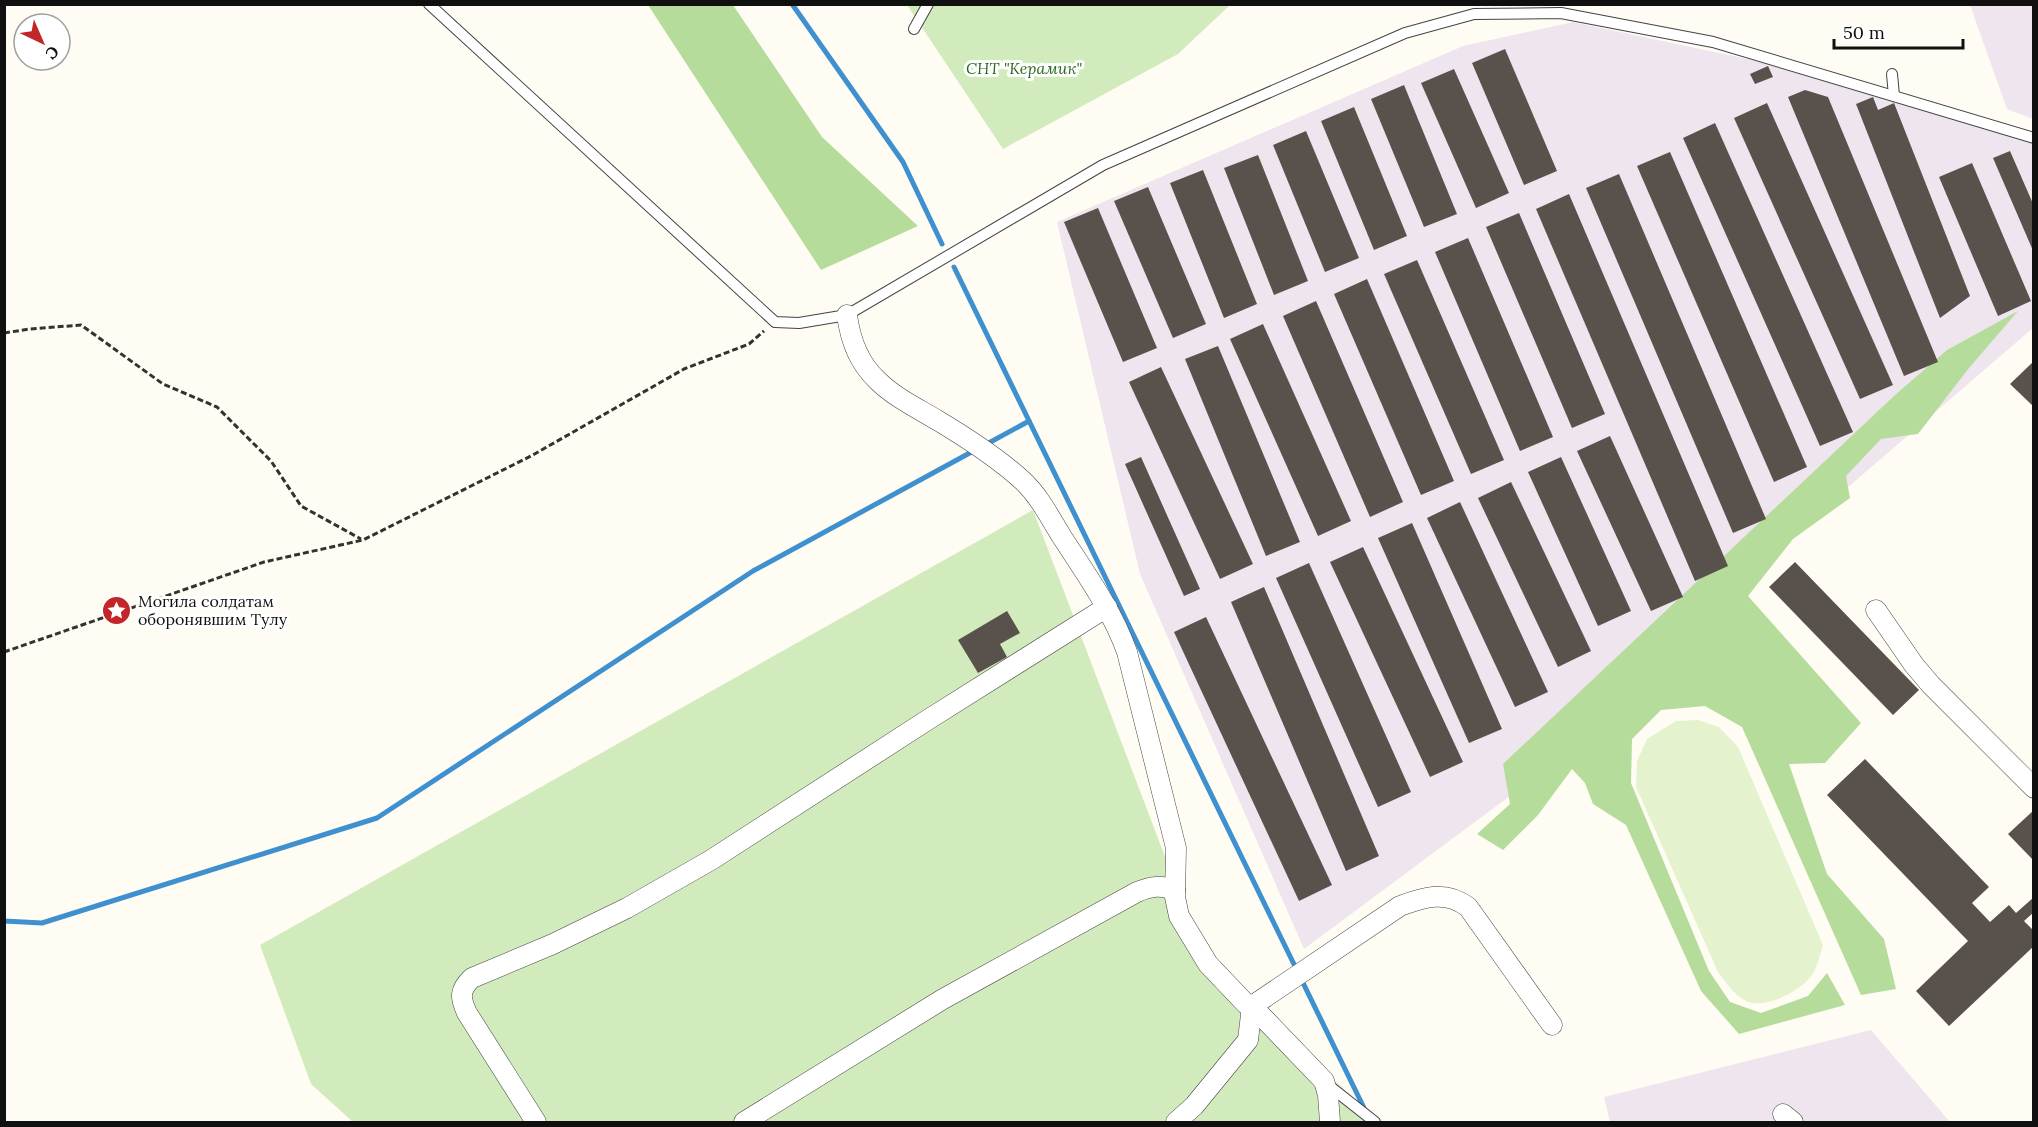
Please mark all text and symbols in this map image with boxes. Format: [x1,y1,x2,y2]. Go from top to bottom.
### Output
north arrow [12,12,72,72]
scale bar [1834,12,1963,50]
text: 50 m [1843,21,1885,44]
text: С [42,42,63,64]
park label: СНТ "Керамик" [966,58,1082,78]
place label: Могила солдатам оборонявшим Тулу [138,591,288,629]
place icon: Могила солдатам оборонявшим Тулу [101,594,133,626]

